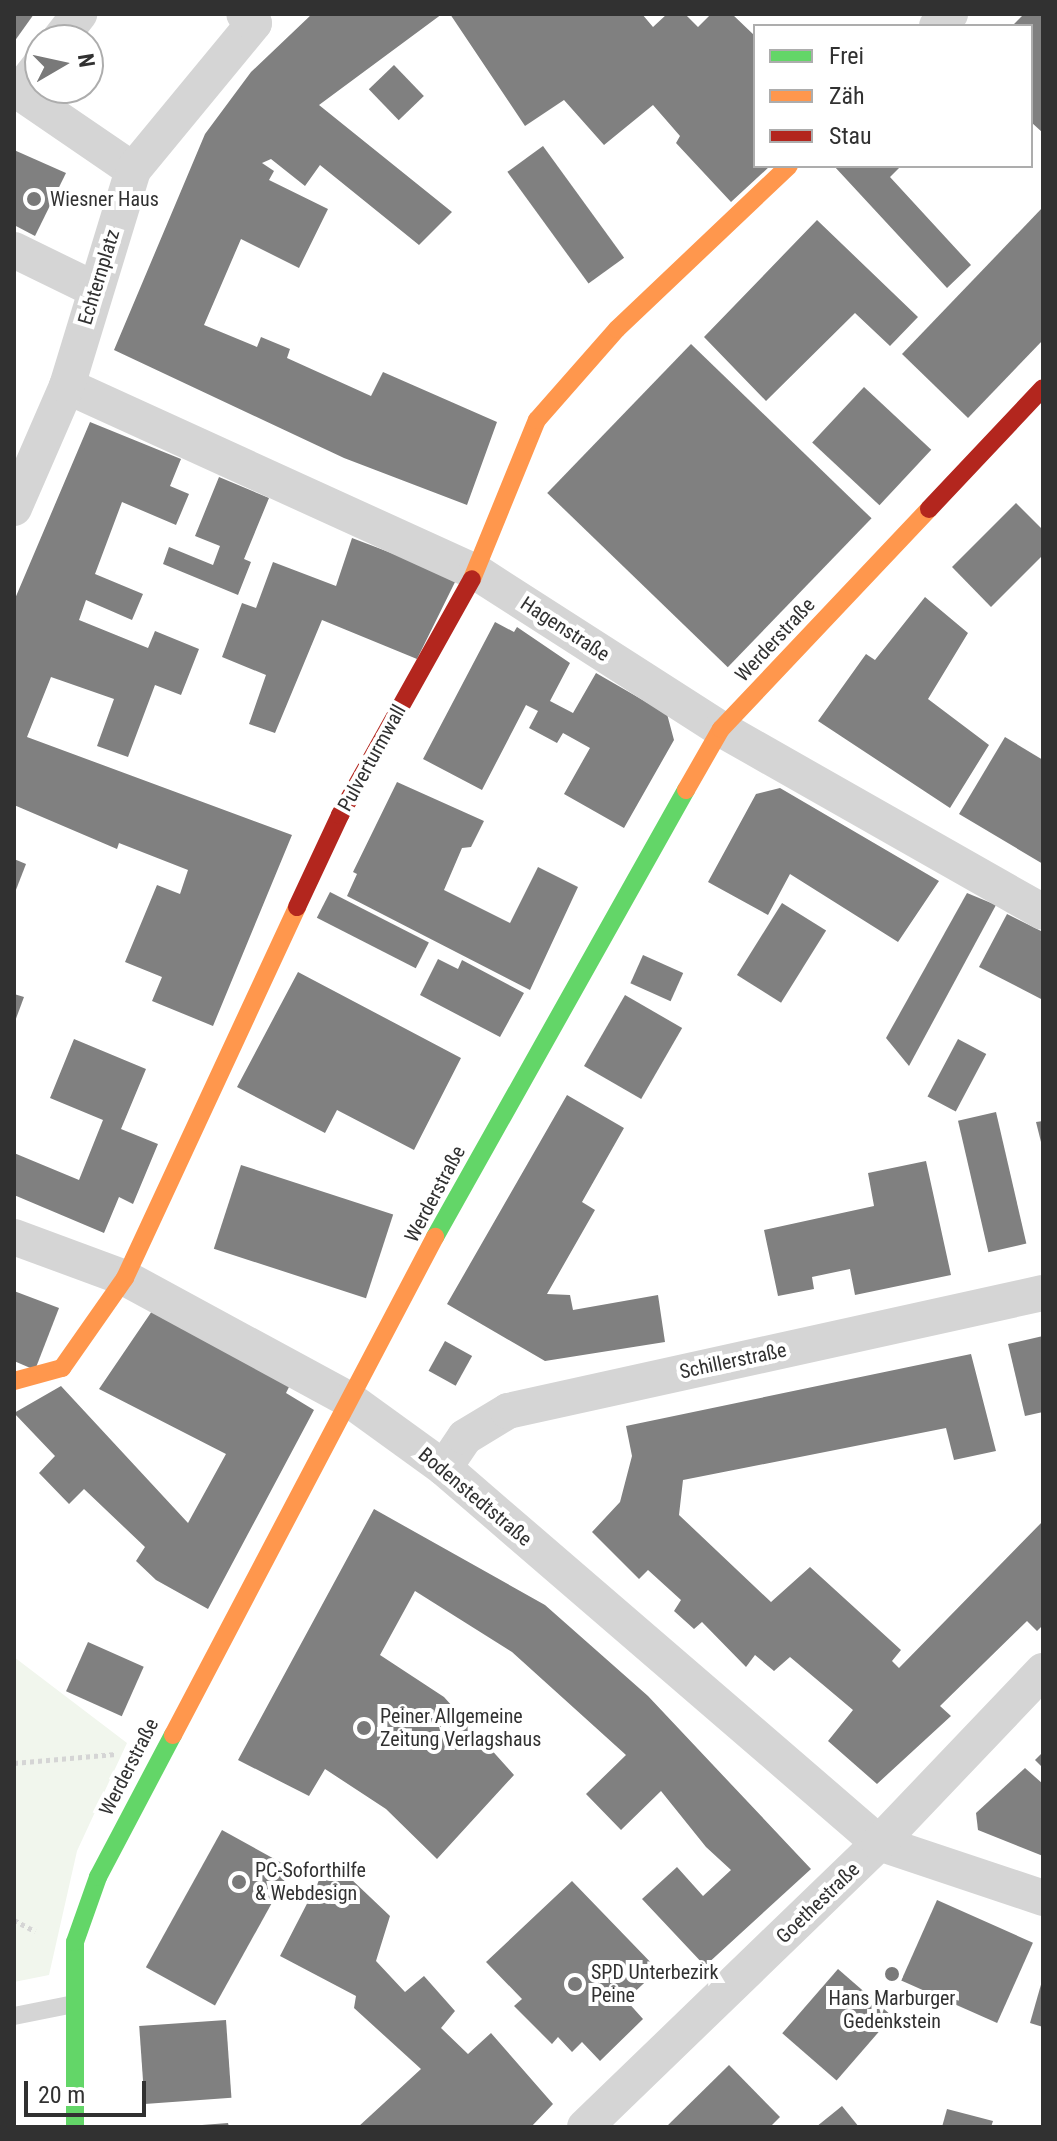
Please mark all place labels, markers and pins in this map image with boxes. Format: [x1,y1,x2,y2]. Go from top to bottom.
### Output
place label: Wiesner Haus [50,187,159,211]
marker: Wiesner Haus [25,190,43,208]
place label: Peiner Allgemeine Zeitung Verlagshaus [380,1704,541,1751]
marker: Peiner Allgemeine Zeitung Verlagshaus [355,1719,373,1737]
place label: PC-Soforthilfe & Webdesign [255,1858,366,1905]
marker: PC-Soforthilfe & Webdesign [230,1873,248,1891]
place label: SPD Unterbezirk Peine [591,1960,718,2007]
marker: Hans Marburger Gedenkstein [883,1965,901,1983]
marker: SPD Unterbezirk Peine [566,1975,584,1993]
place label: Hans Marburger Gedenkstein [829,1986,955,2033]

